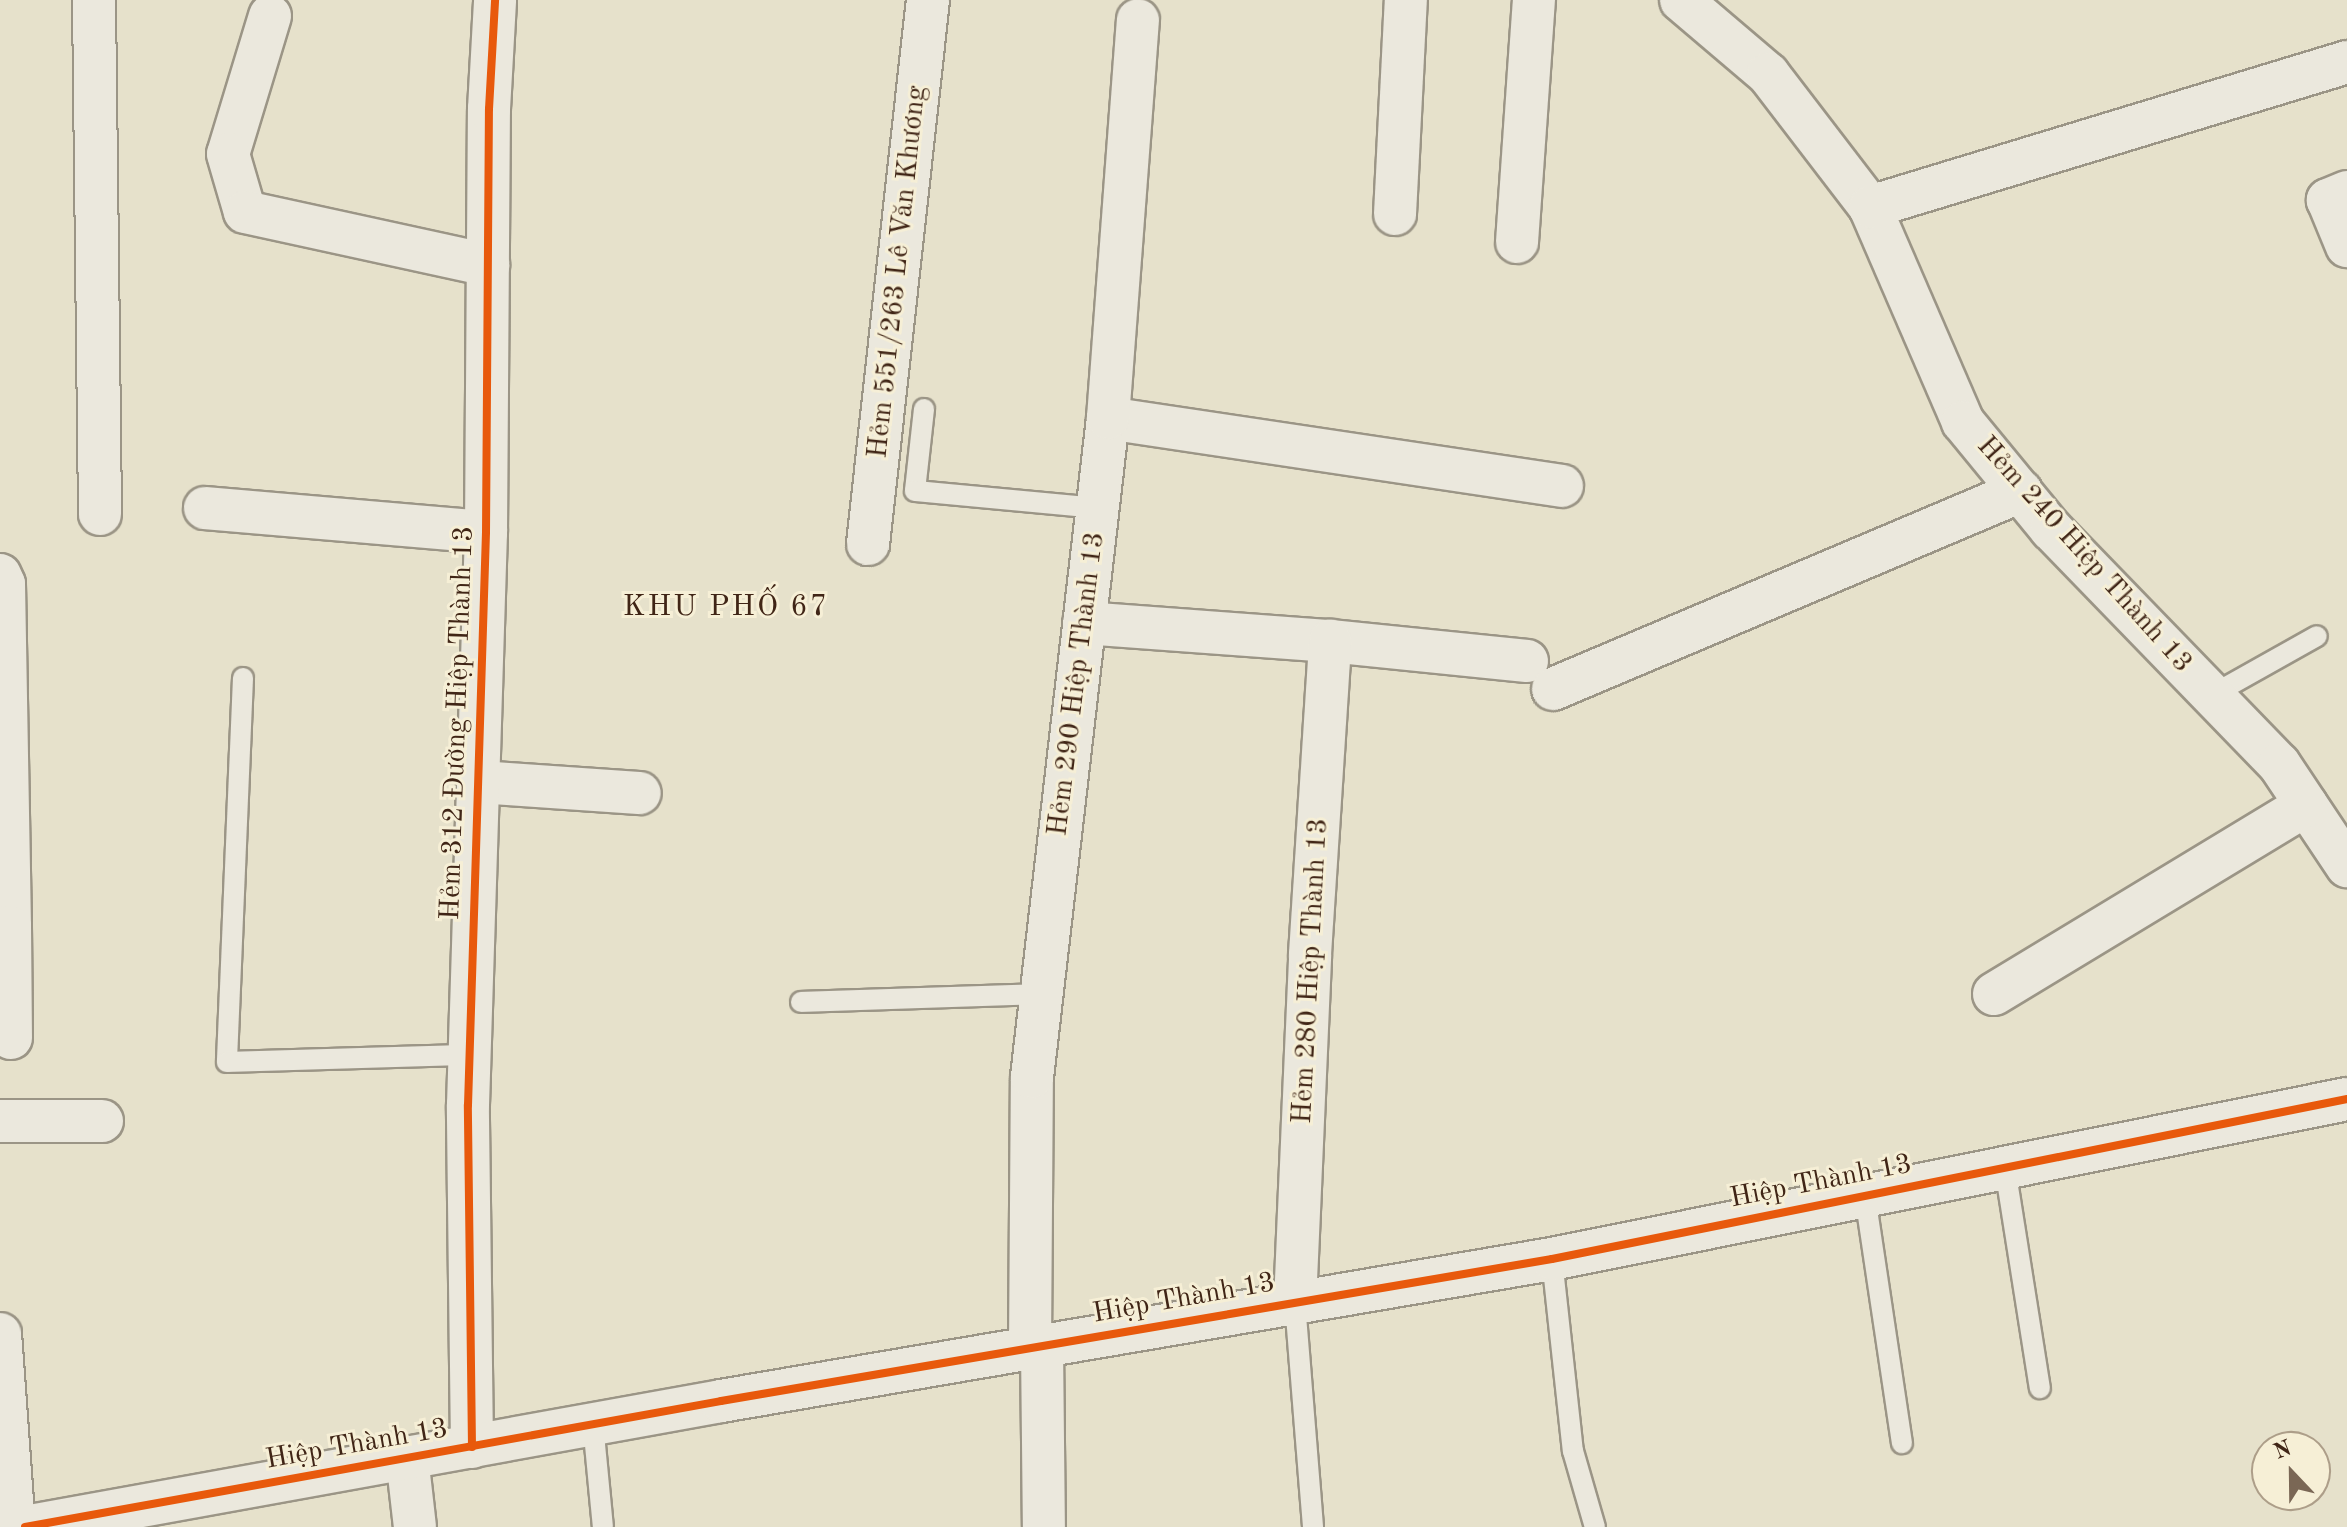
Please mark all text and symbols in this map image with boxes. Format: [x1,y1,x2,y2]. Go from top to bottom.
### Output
street label: Hẻm 551/263 Lê Văn Khương [862,84,934,460]
street label: Hẻm 240 Hiệp Thành 13 [1969,430,2199,680]
street label: Hẻm 312 Đường Hiệp Thành 13 [434,525,482,921]
street label: Hẻm 290 Hiệp Thành 13 [1042,530,1112,838]
district label: KHU PHỐ 67 [623,589,829,625]
street label: Hẻm 280 Hiệp Thành 13 [1286,817,1336,1125]
street label: Hiệp Thành 13 [1727,1148,1915,1216]
street label: Hiệp Thành 13 [1090,1266,1278,1332]
street label: Hiệp Thành 13 [263,1412,451,1478]
north arrow [2251,1431,2331,1511]
text: N [2271,1437,2295,1464]

